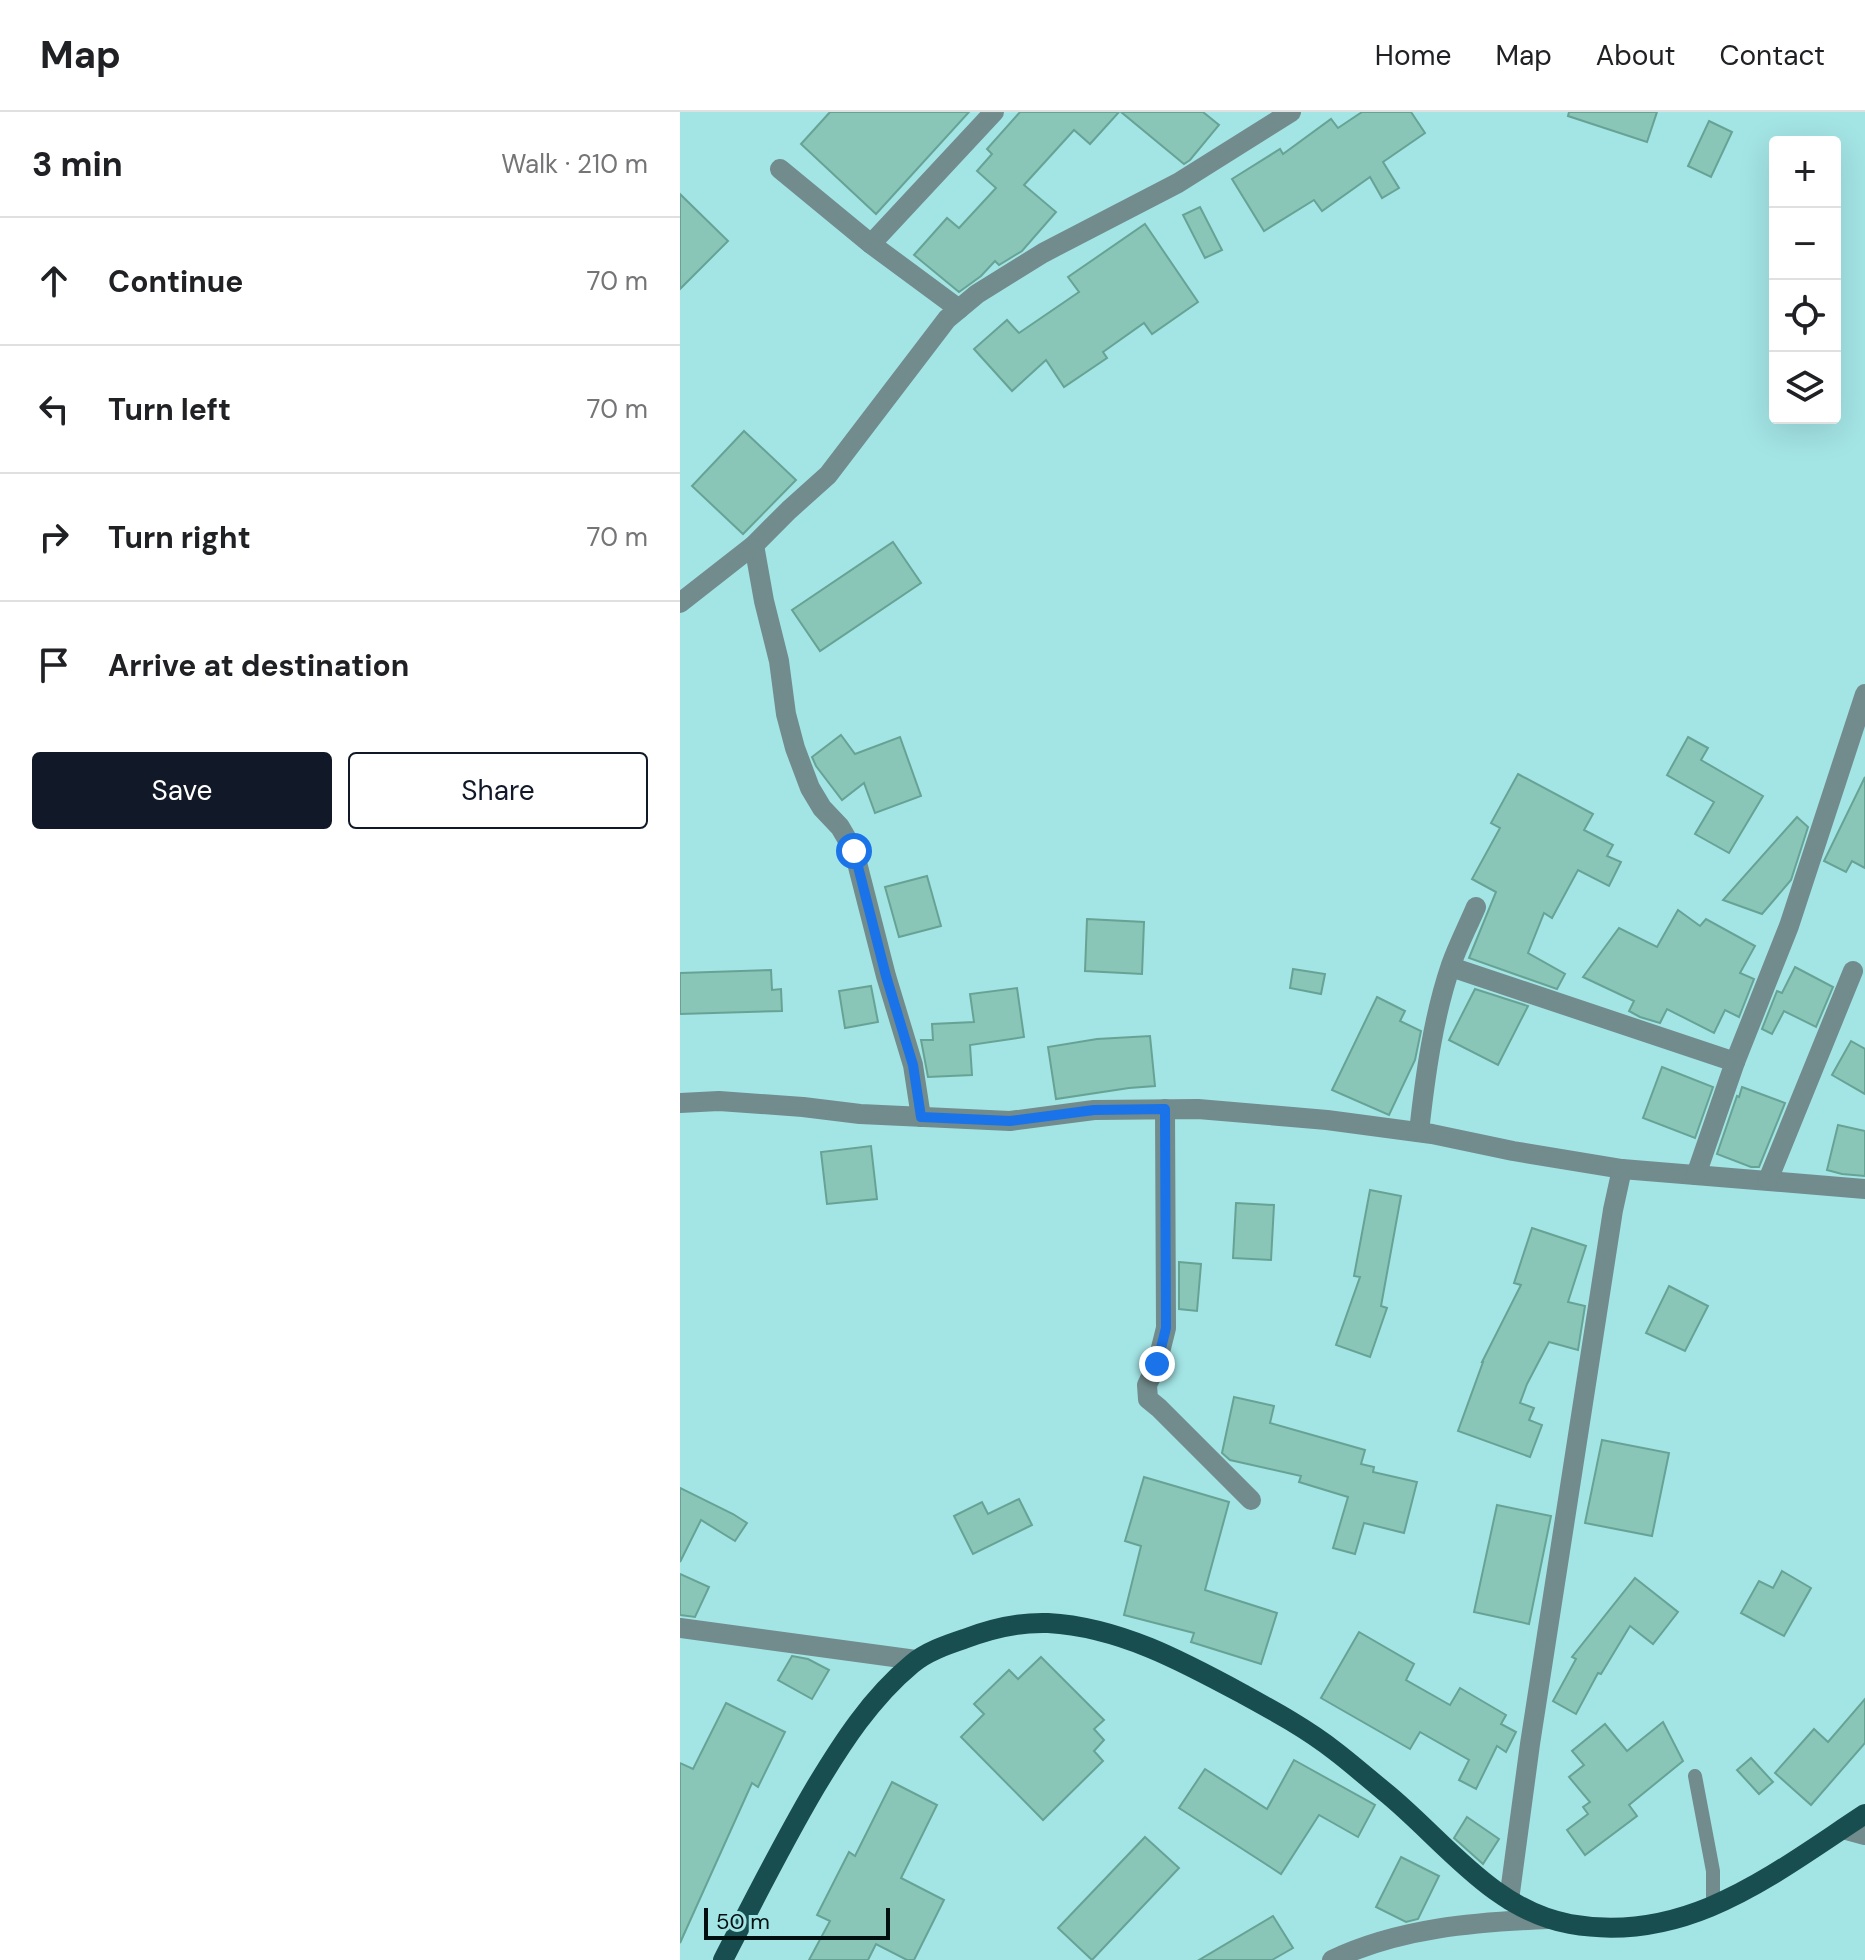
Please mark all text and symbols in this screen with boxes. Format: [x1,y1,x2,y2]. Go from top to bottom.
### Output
text: Map [40,30,121,80]
text: Home [1375,37,1451,74]
text: Map [1495,37,1552,74]
text: About [1596,37,1675,74]
text: Contact [1719,37,1825,74]
map controls [1769,136,1841,424]
button: + [1769,136,1841,208]
text: 3 min [32,142,123,187]
text: Walk · 210 m [501,147,648,181]
button: − [1769,208,1841,280]
icon: ahead [32,259,76,303]
text: Continue [108,262,243,301]
text: 70 m [587,264,648,298]
button: locate [1769,280,1841,352]
button: layers [1769,352,1841,424]
icon: left [32,387,76,431]
text: Turn left [108,390,231,429]
text: 70 m [587,392,648,426]
icon: right [32,515,76,559]
text: Turn right [108,518,251,557]
text: 70 m [587,520,648,554]
icon: arrive [32,643,76,687]
text: Arrive at destination [108,646,409,685]
button: Save [32,752,332,829]
button: Share [348,752,648,829]
route start [836,833,872,869]
route end [1139,1346,1175,1382]
scale bar [704,1904,890,1940]
text: 50 m [716,1907,770,1936]

